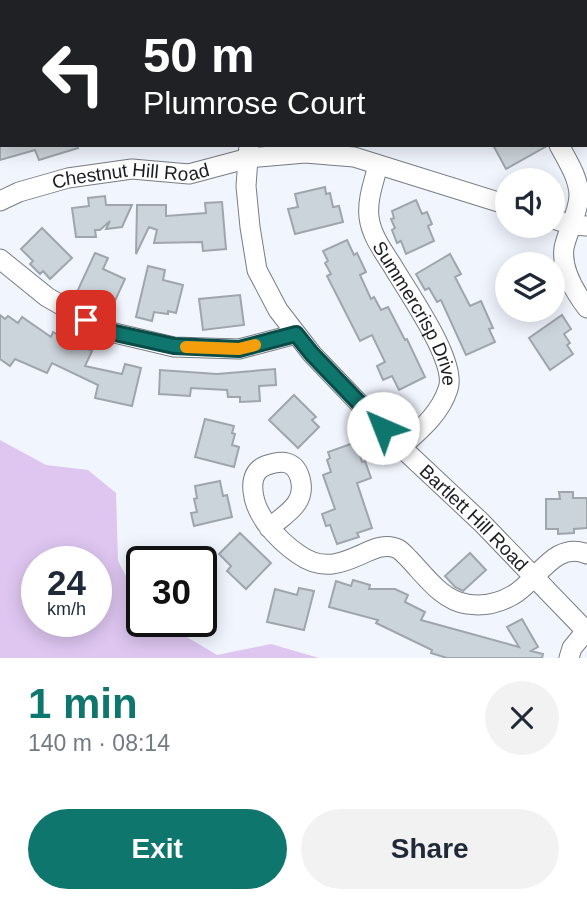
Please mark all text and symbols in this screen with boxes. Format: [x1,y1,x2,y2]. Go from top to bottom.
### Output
icon: left [28,28,119,119]
text: 50 m [143,28,255,82]
text: Plumrose Court [143,85,365,121]
street label: Chestnut Hill Road [50,159,212,193]
map controls [495,168,565,322]
button: sound [495,168,565,238]
street label: Summercrisp Drive [368,238,459,386]
button: layers [495,252,565,322]
pin [56,290,116,350]
icon: arrive [67,301,105,339]
position arrow [346,391,420,465]
street label: Bartlett Hill Road [416,460,532,575]
speed limit sign: 30 [126,546,217,637]
text: 24 [47,563,86,602]
text: km/h [47,599,86,619]
text: 1 min [28,680,138,727]
button: close [485,681,559,755]
text: 140 m · 08:14 [28,730,170,756]
button: Exit [28,809,287,889]
button: Share [301,809,559,889]

